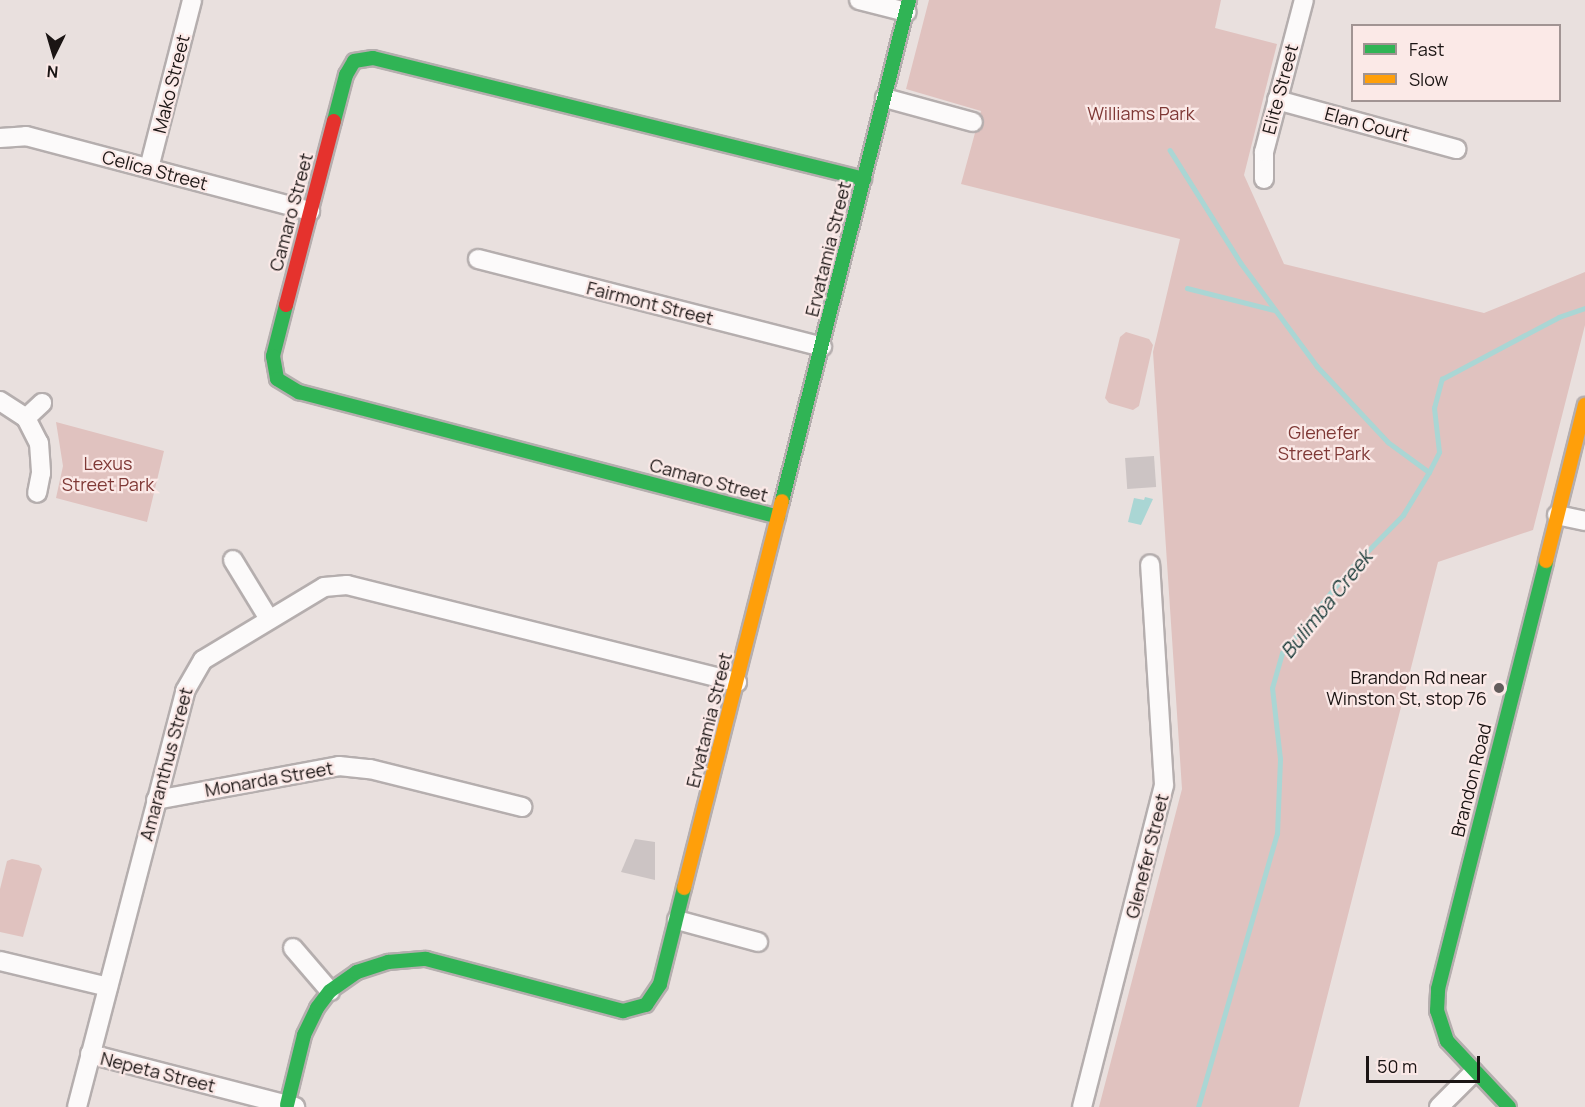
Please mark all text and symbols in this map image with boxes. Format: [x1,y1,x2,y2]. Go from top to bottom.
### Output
north arrow [24,24,84,84]
legend [1351,24,1561,102]
street label: Mako Street [148,32,194,136]
text: Fast [1409,37,1444,61]
street label: Elite Street [1258,42,1302,136]
text: N [46,60,59,83]
text: Slow [1409,67,1448,91]
park label: Williams Park [1087,102,1195,124]
street label: Elan Court [1322,102,1412,146]
street label: Celica Street [100,146,210,194]
street label: Camaro Street [265,150,317,274]
street label: Ervatamia Street [801,179,855,319]
street label: Fairmont Street [585,277,715,329]
park label: Glenefer Street Park [1278,422,1370,464]
park label: Lexus Street Park [62,453,154,496]
street label: Camaro Street [647,454,771,506]
water label: Bulimba Creek [1275,545,1377,663]
street label: Ervatamia Street [682,650,736,790]
place label: Brandon Rd near Winston St, stop 76 [1326,667,1487,710]
marker: Brandon Rd near Winston St, stop 76 [1492,681,1506,695]
street label: Amaranthus Street [135,685,197,843]
street label: Brandon Road [1446,721,1496,839]
street label: Monarda Street [203,757,335,801]
street label: Glenefer Street [1121,791,1173,921]
scale bar [1369,1044,1483,1082]
street label: Nepeta Street [98,1047,218,1097]
text: 50 m [1377,1054,1417,1078]

